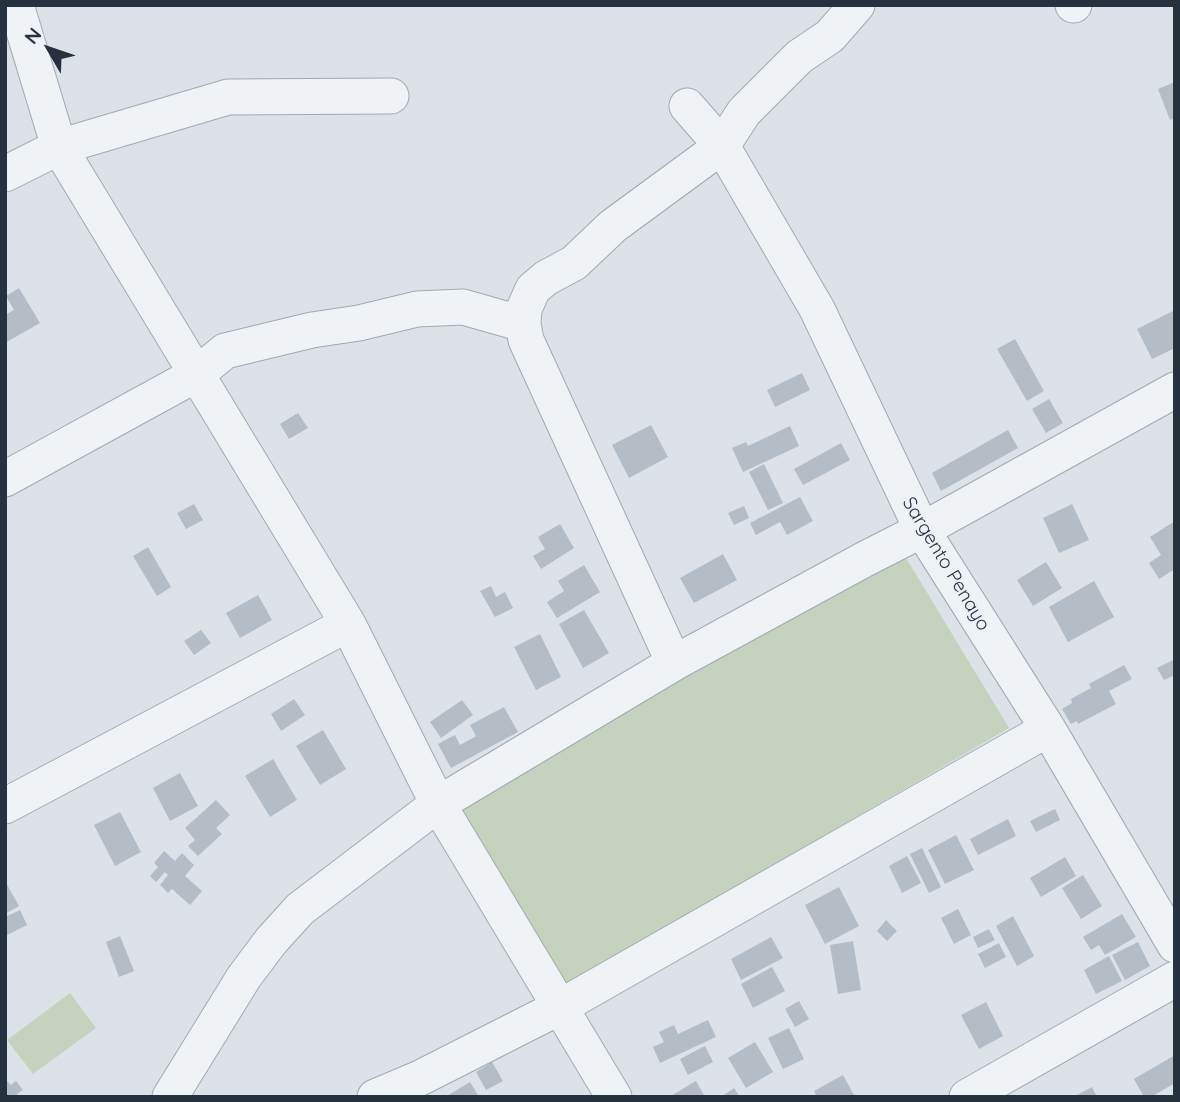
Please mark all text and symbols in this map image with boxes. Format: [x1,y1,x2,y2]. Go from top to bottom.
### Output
north arrow [14,14,84,84]
text: N [19,23,46,49]
street label: Sargento Penayo [897,493,995,635]

